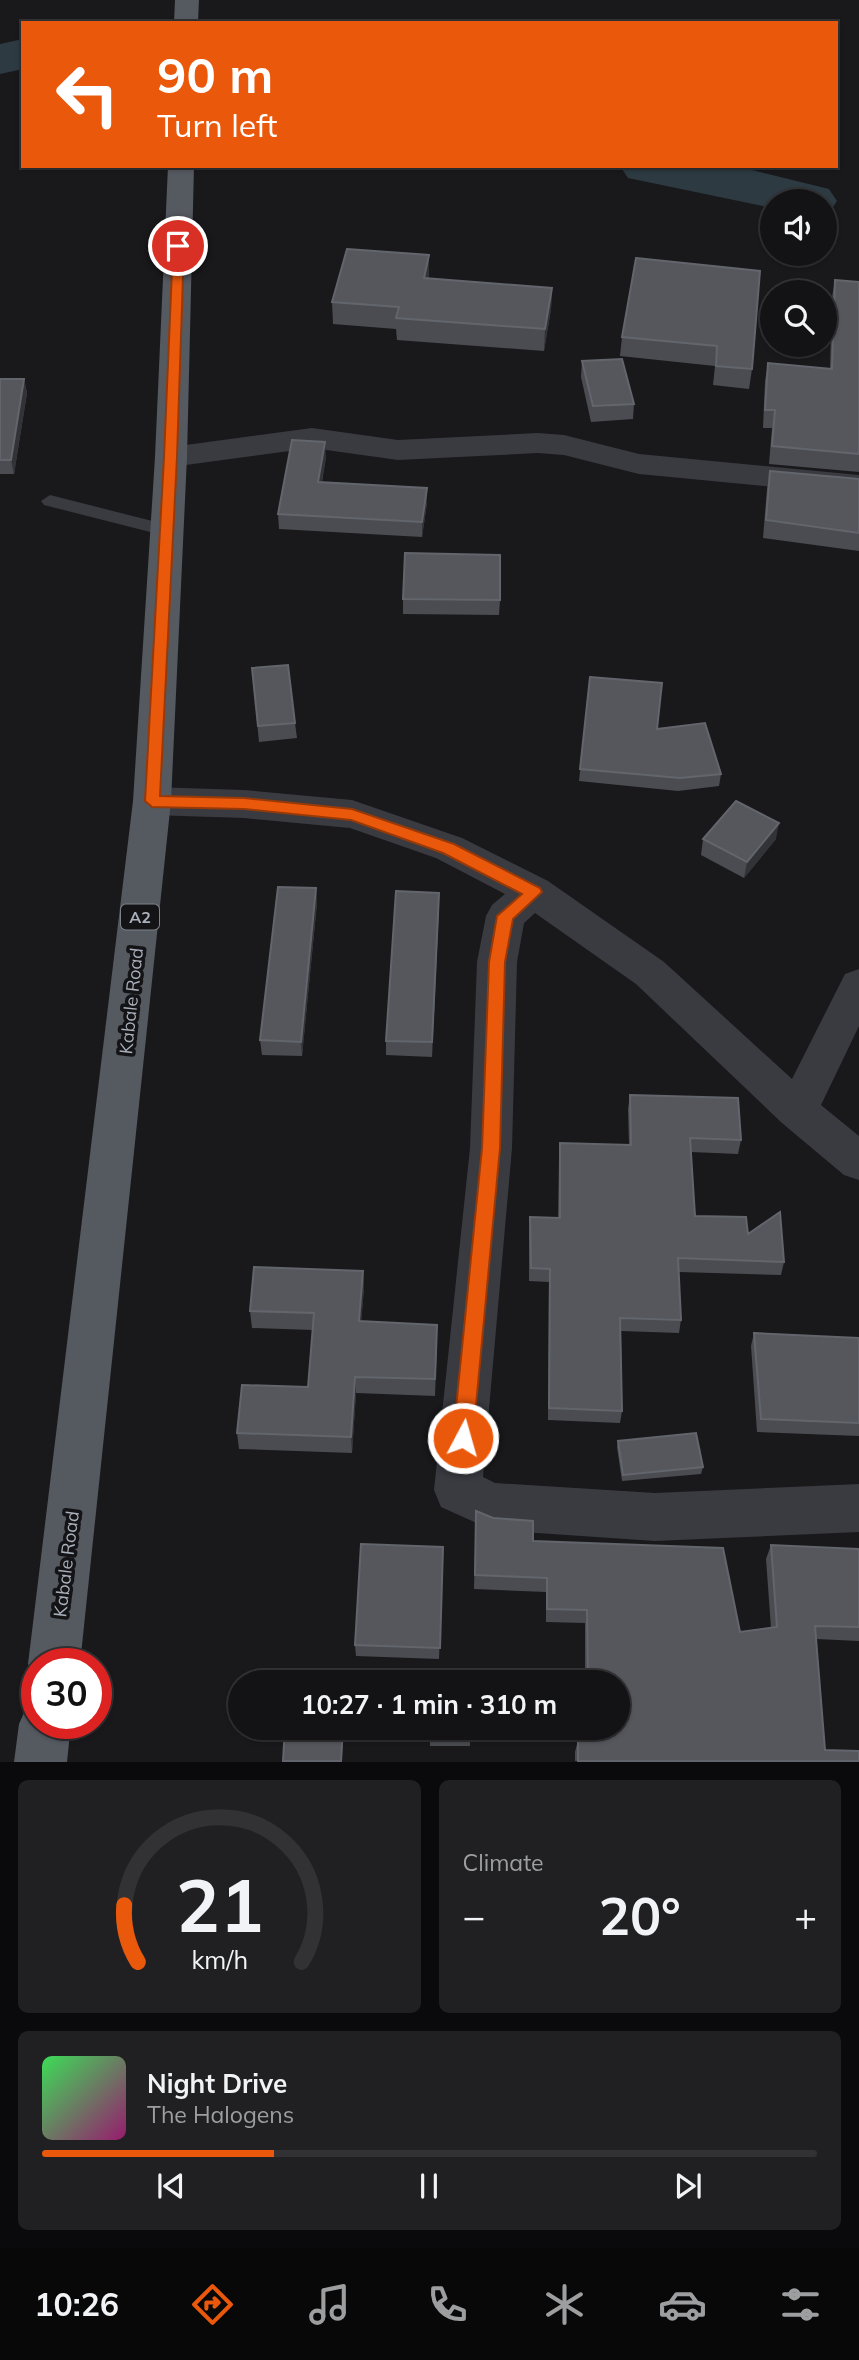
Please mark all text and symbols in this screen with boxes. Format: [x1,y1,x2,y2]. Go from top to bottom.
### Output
text: 90 m [157,44,273,105]
icon: left [42,49,133,140]
text: Turn left [157,105,277,145]
map controls [760,189,837,357]
button: sound [760,189,837,266]
pin [148,216,208,276]
icon: arrive [159,227,197,265]
button: search [760,280,837,357]
road number: A2 [121,904,159,930]
street label: Kabale Road [114,947,148,1055]
position arrow [426,1401,500,1475]
street label: Kabale Road [48,1510,84,1618]
speed limit sign: 30 [21,1648,112,1739]
text: 10:27 · 1 min · 310 m [301,1688,557,1721]
text: Climate [463,1848,544,1877]
text: 21 [176,1860,263,1951]
text: 20° [599,1883,681,1948]
text: − [463,1892,485,1940]
text: + [794,1892,817,1940]
text: km/h [191,1944,248,1975]
text: Night Drive [147,2067,287,2100]
text: The Halogens [147,2100,294,2129]
icon: previous [152,2167,190,2205]
icon: pause [410,2167,448,2205]
icon: next [669,2167,707,2205]
icon: directions [188,2280,237,2329]
icon: music [305,2280,354,2329]
icon: phone [423,2280,472,2329]
icon: climate [540,2280,589,2329]
icon: car [658,2280,707,2329]
icon: filters [776,2280,825,2329]
text: 10:26 [34,2284,119,2324]

